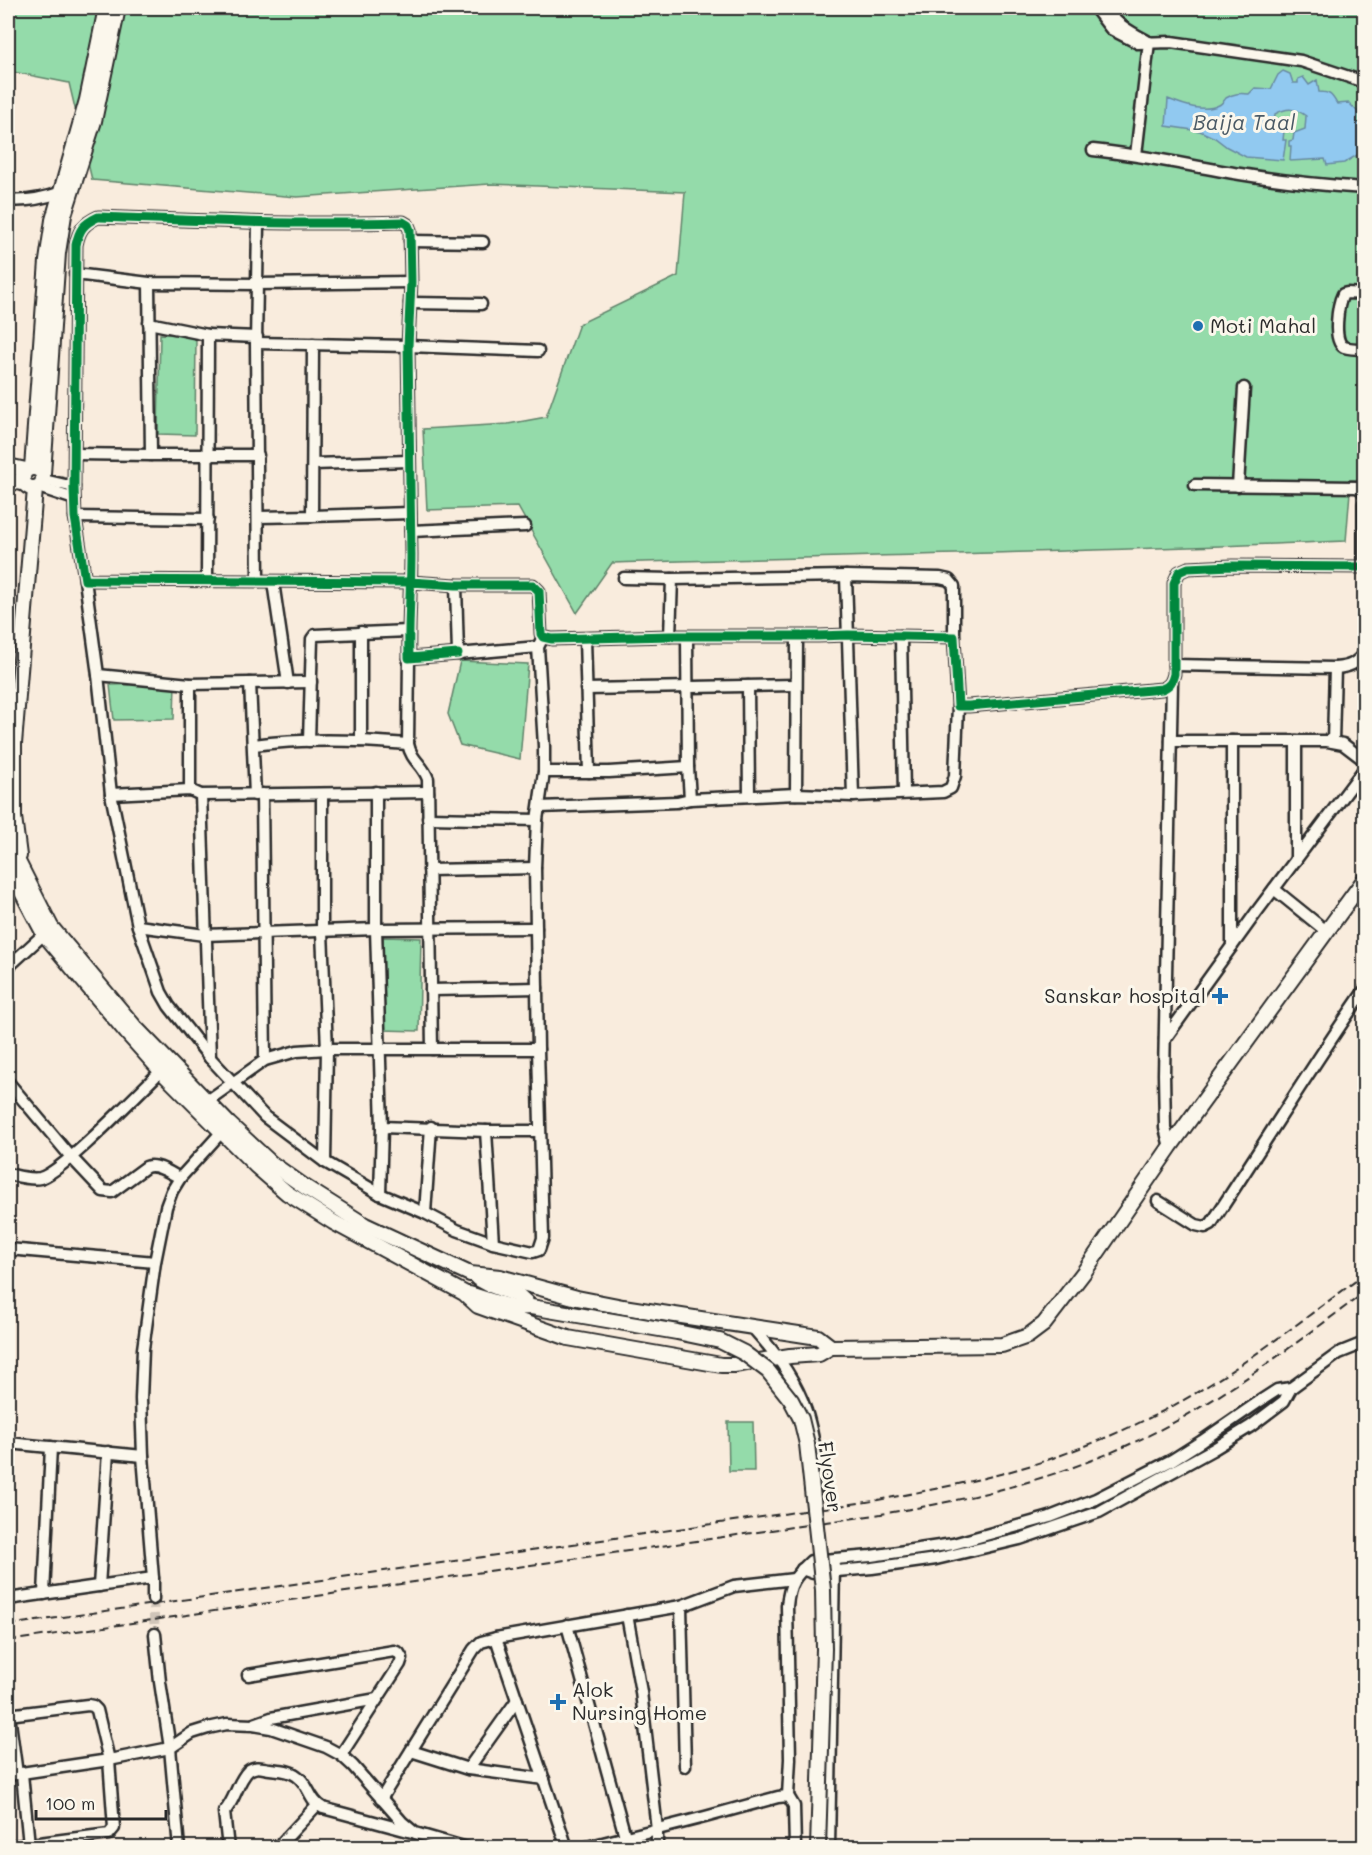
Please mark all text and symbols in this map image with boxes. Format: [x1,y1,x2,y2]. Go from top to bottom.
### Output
water label: Baija Taal [1193,108,1296,135]
place label: Moti Mahal [1210,312,1316,338]
marker: Moti Mahal [1191,319,1205,333]
place label: Sanskar hospital [1044,982,1206,1008]
marker: Sanskar hospital [1211,987,1229,1005]
street label: Flyover [813,1440,849,1514]
place label: Alok Nursing Home [572,1676,707,1725]
marker: Alok Nursing Home [549,1693,567,1711]
scale bar [36,1783,166,1821]
text: 100 m [45,1791,95,1815]

